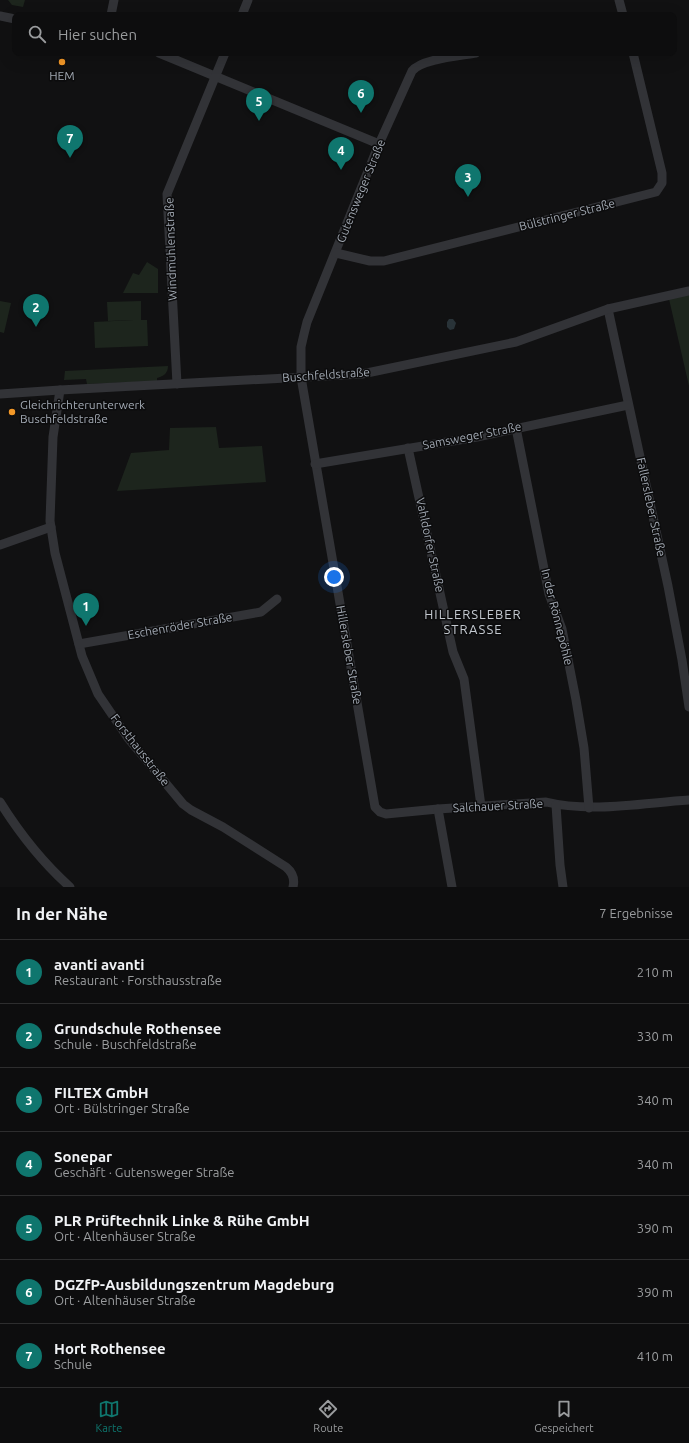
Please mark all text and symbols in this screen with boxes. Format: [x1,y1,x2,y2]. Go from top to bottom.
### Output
search box [12,12,677,56]
icon: search [26,23,48,45]
text: Hier suchen [58,26,137,43]
marker: HEM [57,57,67,67]
place label: HEM [49,69,75,82]
pin: 6 [348,80,374,113]
pin: 5 [246,88,272,121]
pin: 7 [57,125,83,158]
pin: 4 [328,137,354,170]
street label: Gutensweger Straße [334,137,387,244]
pin: 3 [455,164,481,197]
street label: Bülstringer Straße [518,196,616,233]
street label: Windmühlenstraße [162,197,179,301]
pin: 2 [23,294,49,327]
street label: Buschfeldstraße [282,365,370,384]
place label: Gleichrichterunterwerk Buschfeldstraße [20,398,145,425]
marker: Gleichrichterunterwerk Buschfeldstraße [7,407,17,417]
street label: Samsweger Straße [421,420,522,451]
street label: Fallersleber Straße [635,456,668,558]
street label: Vahldorfer Straße [414,496,447,593]
your location [324,567,344,587]
street label: In der Rönnepöhle [539,567,576,667]
pin: 1 [73,593,99,626]
street label: Hillersleber Straße [334,604,365,705]
district label: HILLERSLEBER STRASSE [424,607,522,636]
street label: Eschenröder Straße [127,610,233,641]
street label: Forsthausstraße [108,711,172,788]
street label: Salchauer Straße [452,797,544,814]
text: In der Nähe [16,904,108,923]
text: 7 Ergebnisse [599,906,673,920]
text: avanti avanti [54,956,144,973]
text: 1 [25,965,33,979]
text: 210 m [637,965,673,979]
text: Restaurant · Forsthausstraße [54,973,222,987]
text: Grundschule Rothensee [54,1020,221,1037]
text: 2 [25,1029,33,1043]
text: 330 m [637,1029,673,1043]
text: Schule · Buschfeldstraße [54,1037,197,1051]
text: FILTEX GmbH [54,1084,149,1101]
text: 3 [25,1093,33,1107]
text: 340 m [637,1093,673,1107]
text: Ort · Bülstringer Straße [54,1101,190,1115]
text: Sonepar [54,1148,112,1165]
text: 4 [25,1157,33,1171]
text: 340 m [637,1157,673,1171]
text: Geschäft · Gutensweger Straße [54,1165,235,1179]
text: PLR Prüftechnik Linke & Rühe GmbH [54,1212,310,1229]
text: 5 [25,1221,33,1235]
text: 390 m [637,1221,673,1235]
text: Ort · Altenhäuser Straße [54,1229,196,1243]
text: DGZfP-Ausbildungszentrum Magdeburg [54,1276,334,1293]
text: 6 [25,1285,33,1299]
text: 390 m [637,1285,673,1299]
text: Ort · Altenhäuser Straße [54,1293,196,1307]
text: Hort Rothensee [54,1340,166,1357]
text: 7 [25,1349,33,1363]
text: 410 m [637,1349,673,1363]
text: Schule [54,1357,92,1371]
tab: Karte [95,1398,122,1434]
tab: Route [313,1398,343,1434]
tab: Gespeichert [534,1398,594,1434]

